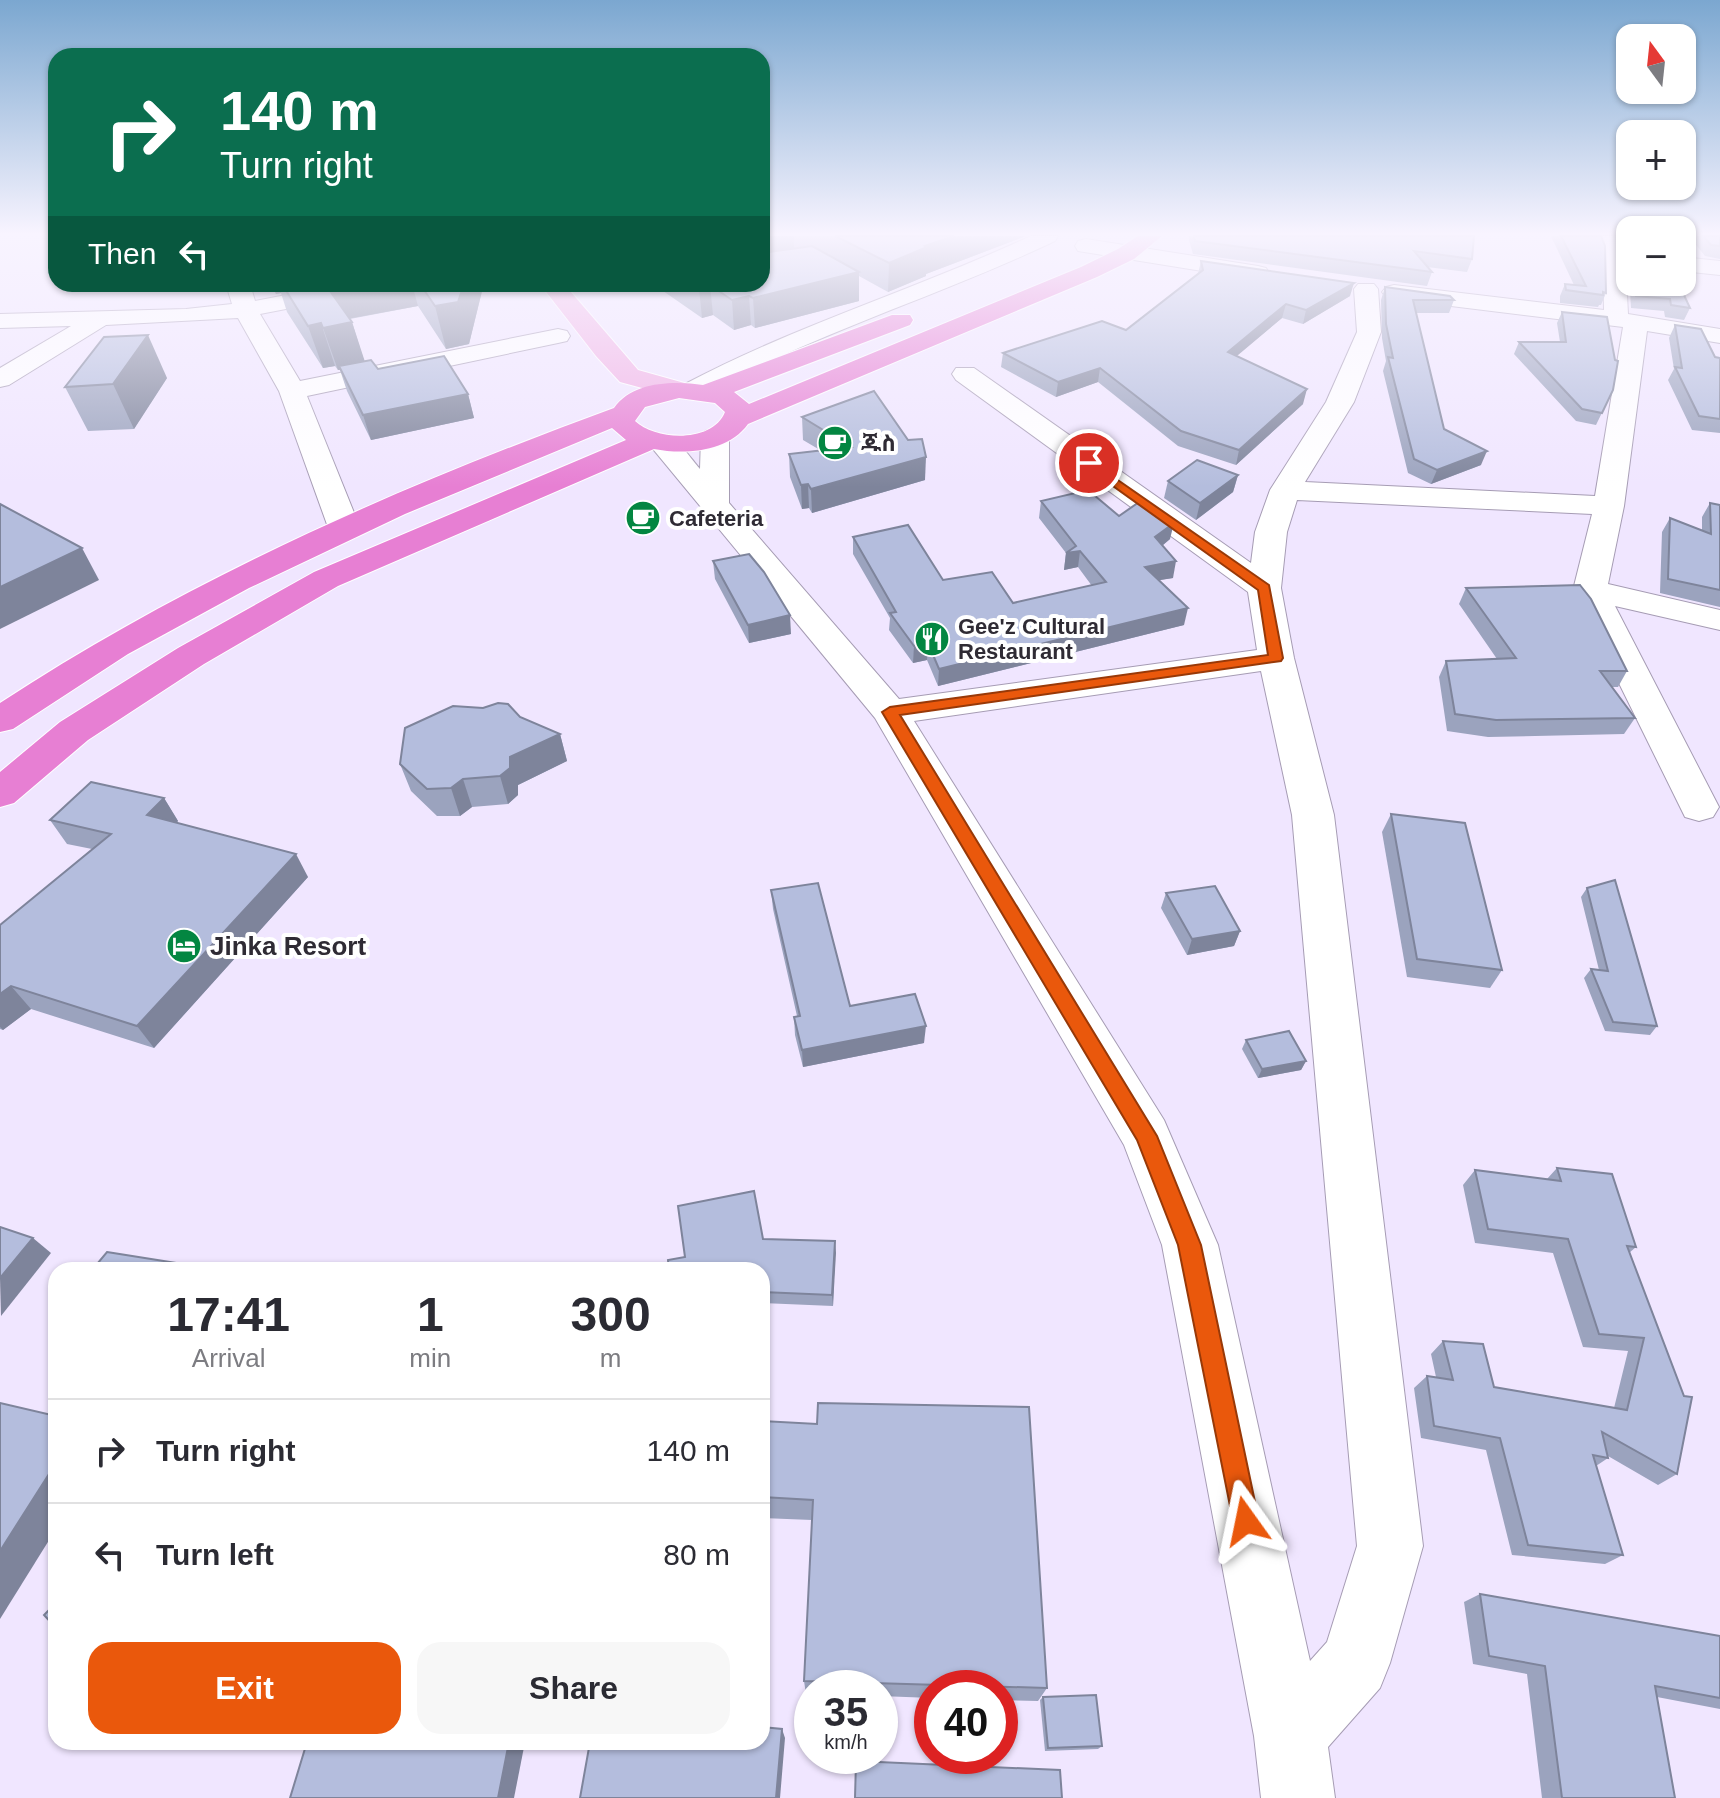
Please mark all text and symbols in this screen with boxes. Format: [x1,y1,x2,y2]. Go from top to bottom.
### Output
north arrow [1616,24,1696,104]
map controls [1616,24,1696,296]
text: 140 m [220,79,379,142]
icon: right [88,80,192,184]
button: + [1616,120,1696,200]
text: Turn right [220,145,373,186]
button: − [1616,216,1696,296]
icon: left [172,232,216,276]
text: Then [88,237,156,270]
cafe icon: ጁስ [816,424,854,462]
pin [1055,429,1123,497]
place label: ጁስ [861,431,896,456]
icon: arrive [1067,441,1111,485]
cafe icon: Cafeteria [624,499,662,537]
place label: Cafeteria [669,506,764,531]
place label: Gee'z Cultural Restaurant [958,614,1105,664]
restaurant icon: Gee'z Cultural Restaurant [913,620,951,658]
hotel icon: Jinka Resort [165,927,203,965]
place label: Jinka Resort [210,931,366,961]
text: 17:41 [167,1288,290,1341]
text: 1 [417,1288,444,1341]
text: 300 [571,1288,651,1341]
text: Arrival [192,1343,266,1373]
text: min [409,1343,451,1373]
text: m [600,1343,621,1373]
icon: right [88,1429,132,1473]
text: Turn right [156,1434,295,1467]
text: 140 m [647,1434,730,1467]
position arrow [1204,1479,1288,1563]
icon: left [88,1533,132,1577]
text: Turn left [156,1538,274,1571]
text: 80 m [663,1538,730,1571]
button: Exit [88,1642,401,1734]
button: Share [417,1642,730,1734]
speed limit sign: 40 [914,1670,1018,1774]
text: 35 [824,1690,868,1734]
text: km/h [824,1731,868,1753]

